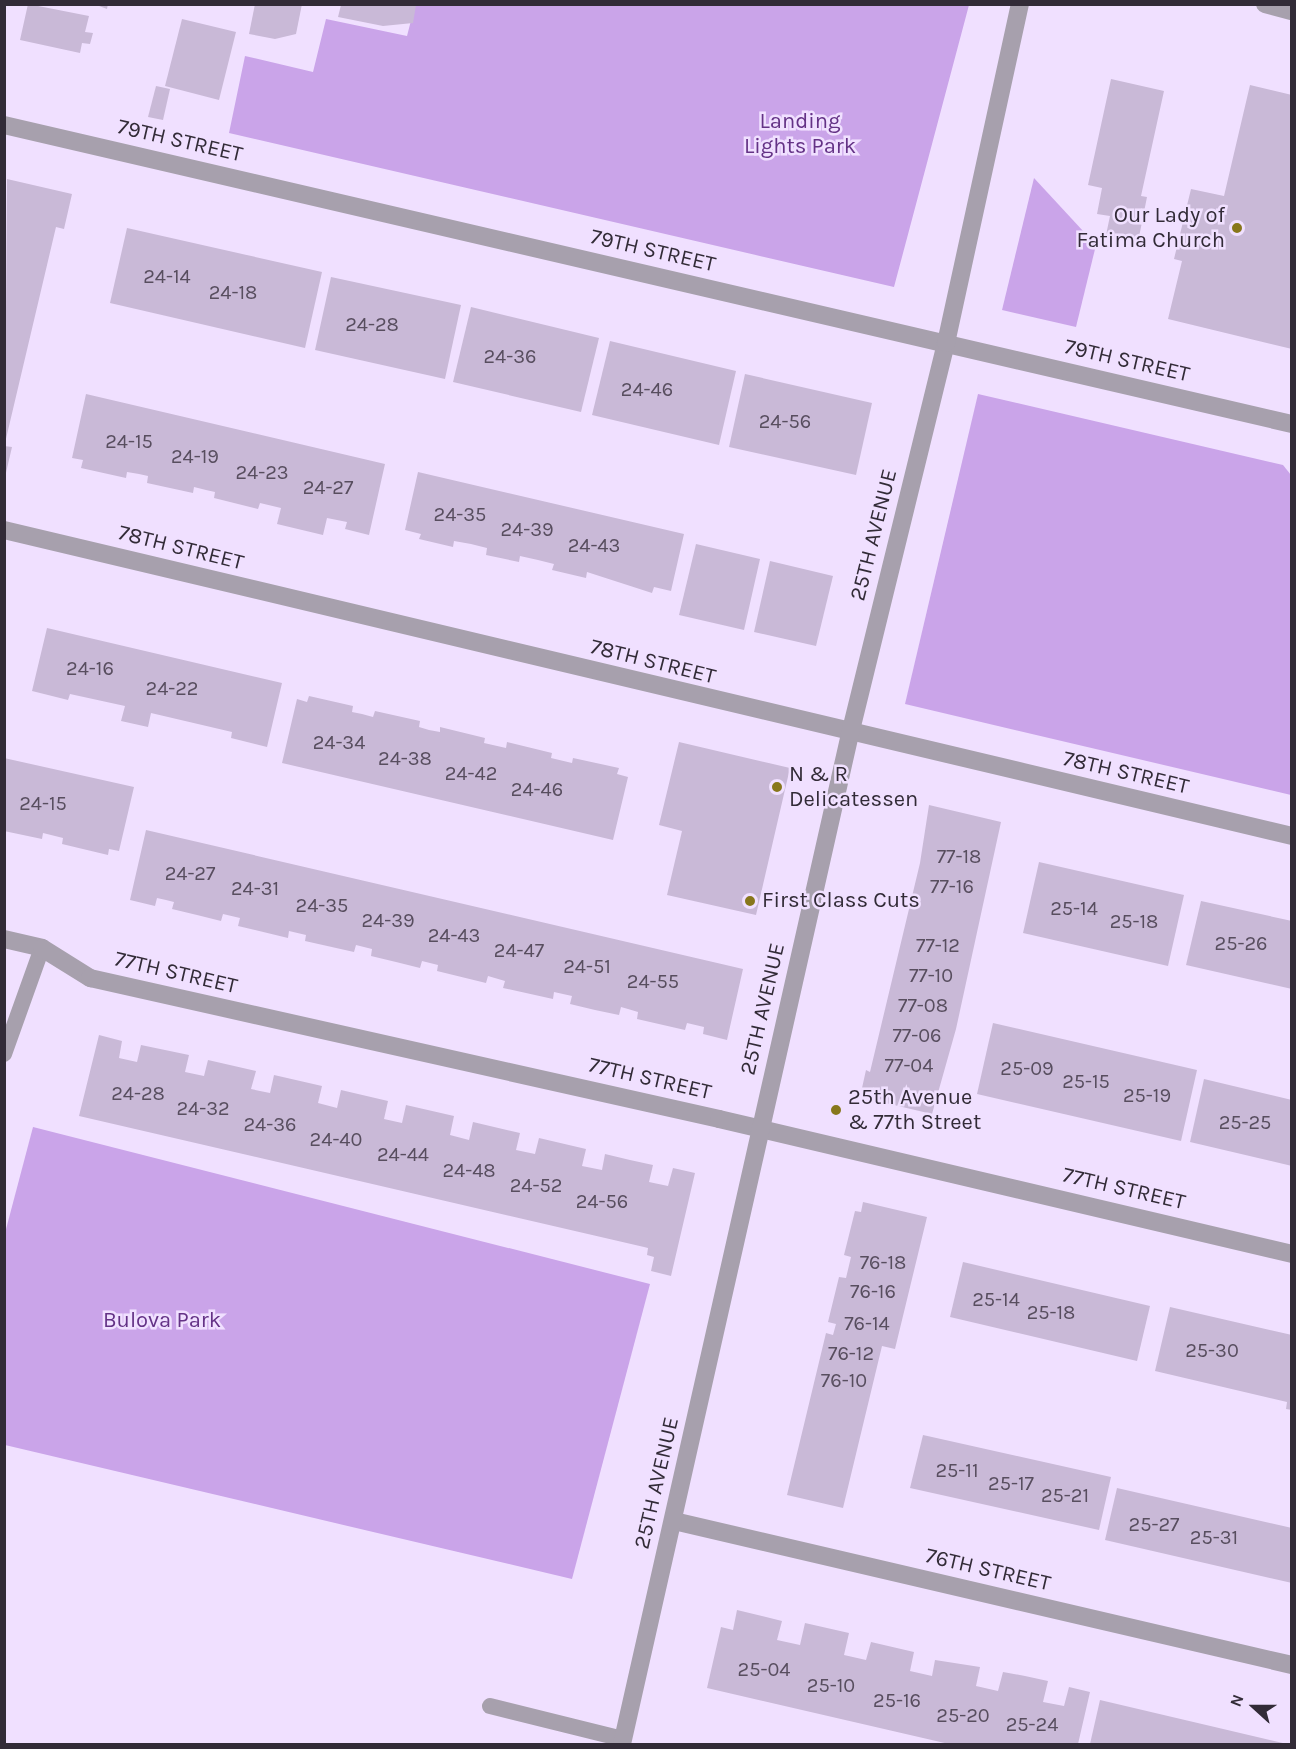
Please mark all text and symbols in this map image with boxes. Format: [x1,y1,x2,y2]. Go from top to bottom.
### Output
park label: Landing Lights Park [744,108,856,160]
street label: 79TH STREET [115,114,245,168]
place label: Our Lady of Fatima Church [1076,202,1225,254]
marker: Our Lady of Fatima Church [1230,221,1244,235]
street label: 79TH STREET [588,224,718,278]
house number: 24-14 [143,264,191,288]
house number: 24-18 [209,280,257,304]
house number: 24-28 [345,312,399,336]
street label: 79TH STREET [1062,334,1192,388]
house number: 24-36 [484,344,536,368]
house number: 24-46 [621,377,673,401]
house number: 24-56 [759,409,811,433]
house number: 24-15 [105,429,153,453]
house number: 24-19 [171,444,219,468]
house number: 24-23 [235,460,289,484]
street label: 25TH AVENUE [845,466,903,604]
house number: 24-27 [303,475,353,499]
house number: 24-35 [434,502,486,526]
house number: 24-39 [500,517,554,541]
street label: 78TH STREET [116,520,246,576]
house number: 24-43 [568,533,620,557]
street label: 78TH STREET [588,634,718,690]
house number: 24-16 [66,656,114,680]
house number: 24-22 [146,676,198,700]
house number: 24-34 [313,730,365,754]
house number: 24-38 [378,746,432,770]
street label: 78TH STREET [1061,746,1191,800]
house number: 24-42 [445,761,497,785]
place label: N & R Delicatessen [789,761,918,812]
house number: 24-46 [511,777,563,801]
marker: N & R Delicatessen [770,780,784,794]
house number: 24-15 [19,791,67,815]
house number: 77-18 [937,844,981,868]
house number: 24-27 [165,861,215,885]
house number: 77-16 [930,874,974,898]
house number: 24-31 [231,876,279,900]
place label: First Class Cuts [762,888,920,914]
house number: 24-35 [296,893,348,917]
marker: First Class Cuts [743,894,757,908]
house number: 25-14 [1050,896,1098,920]
house number: 24-39 [361,908,415,932]
house number: 25-18 [1110,909,1158,933]
house number: 24-43 [428,923,480,947]
house number: 25-26 [1215,931,1267,955]
house number: 77-12 [916,933,960,957]
house number: 24-47 [494,938,544,962]
street label: 25TH AVENUE [735,940,791,1078]
street label: 77TH STREET [112,946,240,1000]
house number: 24-51 [563,954,611,978]
house number: 77-10 [909,963,953,987]
house number: 24-55 [627,969,679,993]
house number: 77-08 [898,993,948,1017]
house number: 77-06 [892,1023,942,1047]
street label: 77TH STREET [586,1052,714,1106]
house number: 77-04 [885,1053,933,1077]
house number: 25-09 [1000,1056,1054,1080]
house number: 25-15 [1062,1069,1110,1093]
house number: 24-28 [111,1081,165,1105]
house number: 25-19 [1123,1083,1171,1107]
place label: 25th Avenue & 77th Street [848,1084,981,1136]
house number: 24-32 [176,1096,230,1120]
marker: 25th Avenue & 77th Street [829,1103,843,1117]
house number: 25-25 [1219,1110,1271,1134]
house number: 24-36 [244,1112,296,1136]
house number: 24-40 [310,1127,362,1151]
house number: 24-44 [377,1142,429,1166]
house number: 24-48 [442,1158,496,1182]
street label: 77TH STREET [1060,1162,1188,1216]
house number: 24-52 [510,1173,562,1197]
house number: 24-56 [576,1189,628,1213]
house number: 76-18 [860,1250,906,1274]
house number: 76-16 [850,1279,896,1303]
house number: 25-14 [972,1287,1020,1311]
house number: 25-18 [1027,1300,1075,1324]
park label: Bulova Park [103,1308,221,1334]
house number: 76-14 [844,1311,890,1335]
house number: 25-30 [1185,1338,1239,1362]
house number: 76-12 [828,1341,874,1365]
house number: 76-10 [821,1368,867,1392]
street label: 25TH AVENUE [629,1414,685,1552]
house number: 25-11 [935,1458,979,1482]
house number: 25-17 [988,1471,1034,1495]
house number: 25-21 [1041,1483,1089,1507]
house number: 25-27 [1129,1512,1179,1536]
house number: 25-31 [1190,1525,1238,1549]
street label: 76TH STREET [923,1543,1053,1597]
house number: 25-04 [738,1657,790,1681]
house number: 25-10 [807,1673,855,1697]
north arrow [1224,1677,1284,1737]
house number: 25-16 [873,1688,921,1712]
text: N [1226,1692,1248,1709]
house number: 25-20 [936,1703,990,1727]
house number: 25-24 [1006,1712,1058,1736]

